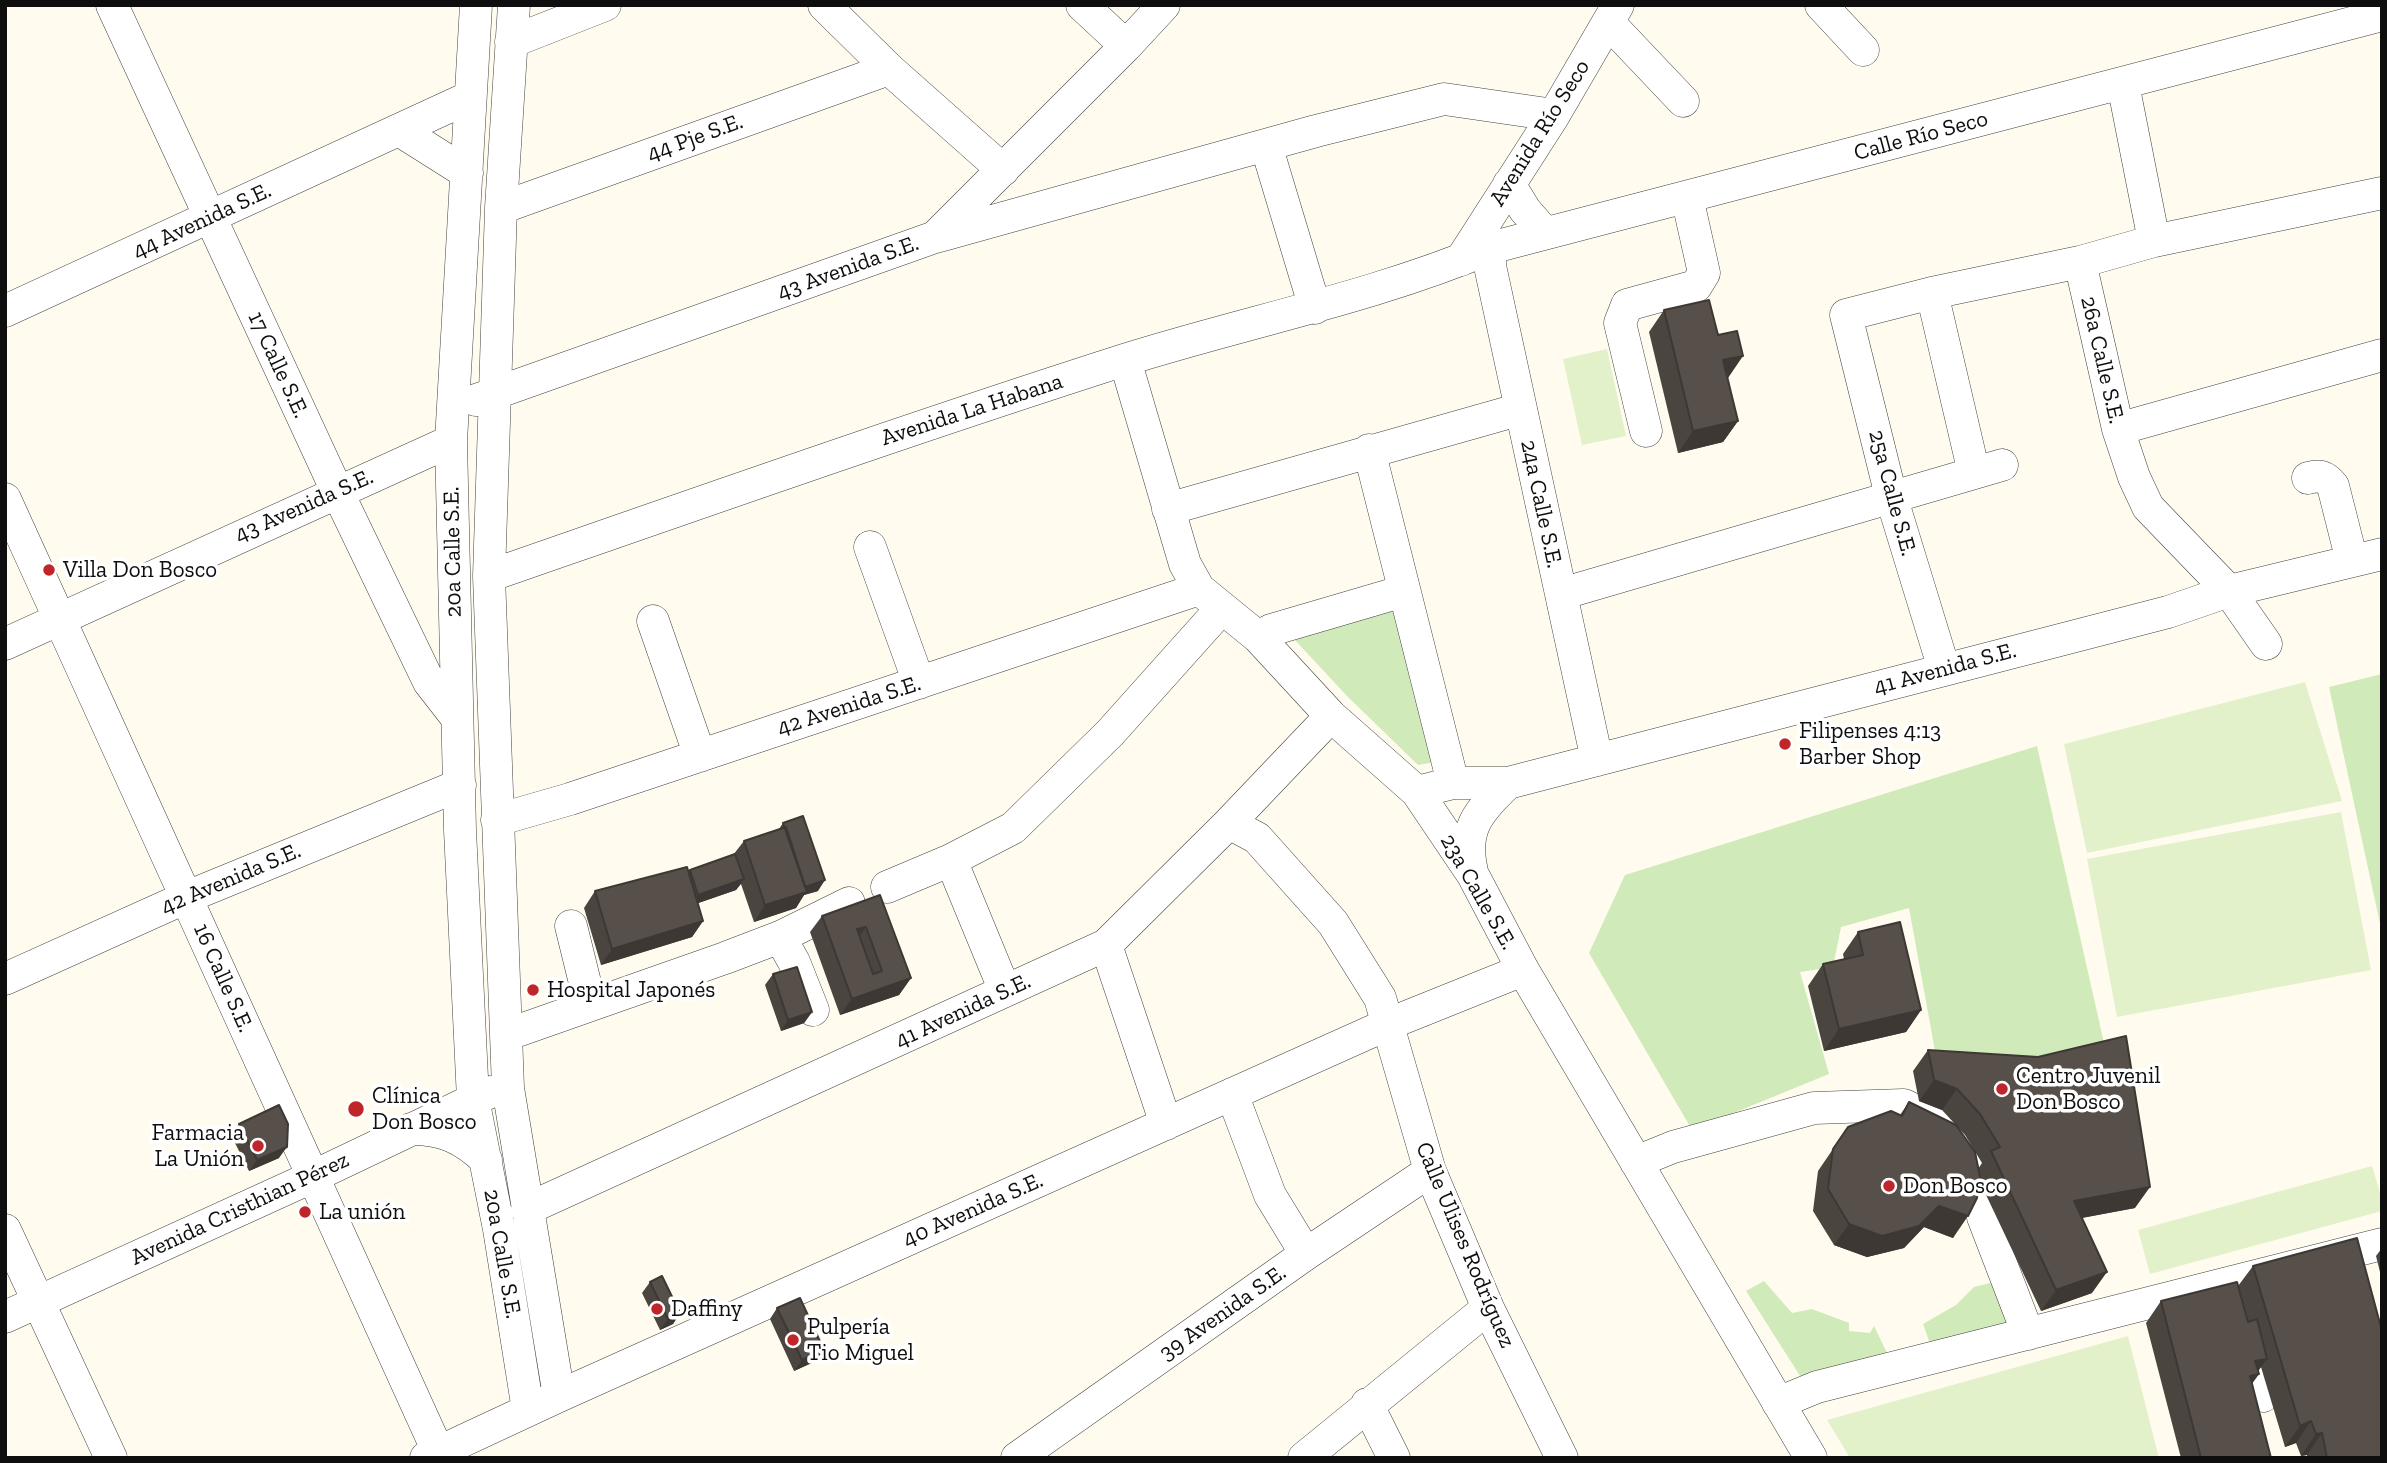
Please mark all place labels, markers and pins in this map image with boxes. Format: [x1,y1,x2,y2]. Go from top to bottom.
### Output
place label: Villa Don Bosco [63,556,217,584]
marker: Villa Don Bosco [41,562,57,578]
place label: Filipenses 4:13 Barber Shop [1799,717,1941,771]
marker: Filipenses 4:13 Barber Shop [1777,736,1793,752]
place label: Hospital Japonés [547,976,715,1004]
marker: Hospital Japonés [525,982,541,998]
place label: Centro Juvenil Don Bosco [2016,1062,2161,1116]
marker: Centro Juvenil Don Bosco [1994,1081,2010,1097]
place label: Clínica Don Bosco [372,1082,477,1136]
marker: Clínica Don Bosco [346,1099,366,1119]
place label: Farmacia La Unión [152,1119,244,1173]
marker: Farmacia La Unión [250,1138,266,1154]
place label: Don Bosco [1903,1172,2008,1200]
marker: Don Bosco [1881,1178,1897,1194]
place label: La unión [319,1198,405,1226]
marker: La unión [297,1204,313,1220]
place label: Daffiny [671,1295,743,1323]
marker: Daffiny [649,1301,665,1317]
place label: Pulpería Tio Miguel [807,1313,914,1367]
marker: Pulpería Tio Miguel [785,1332,801,1348]

